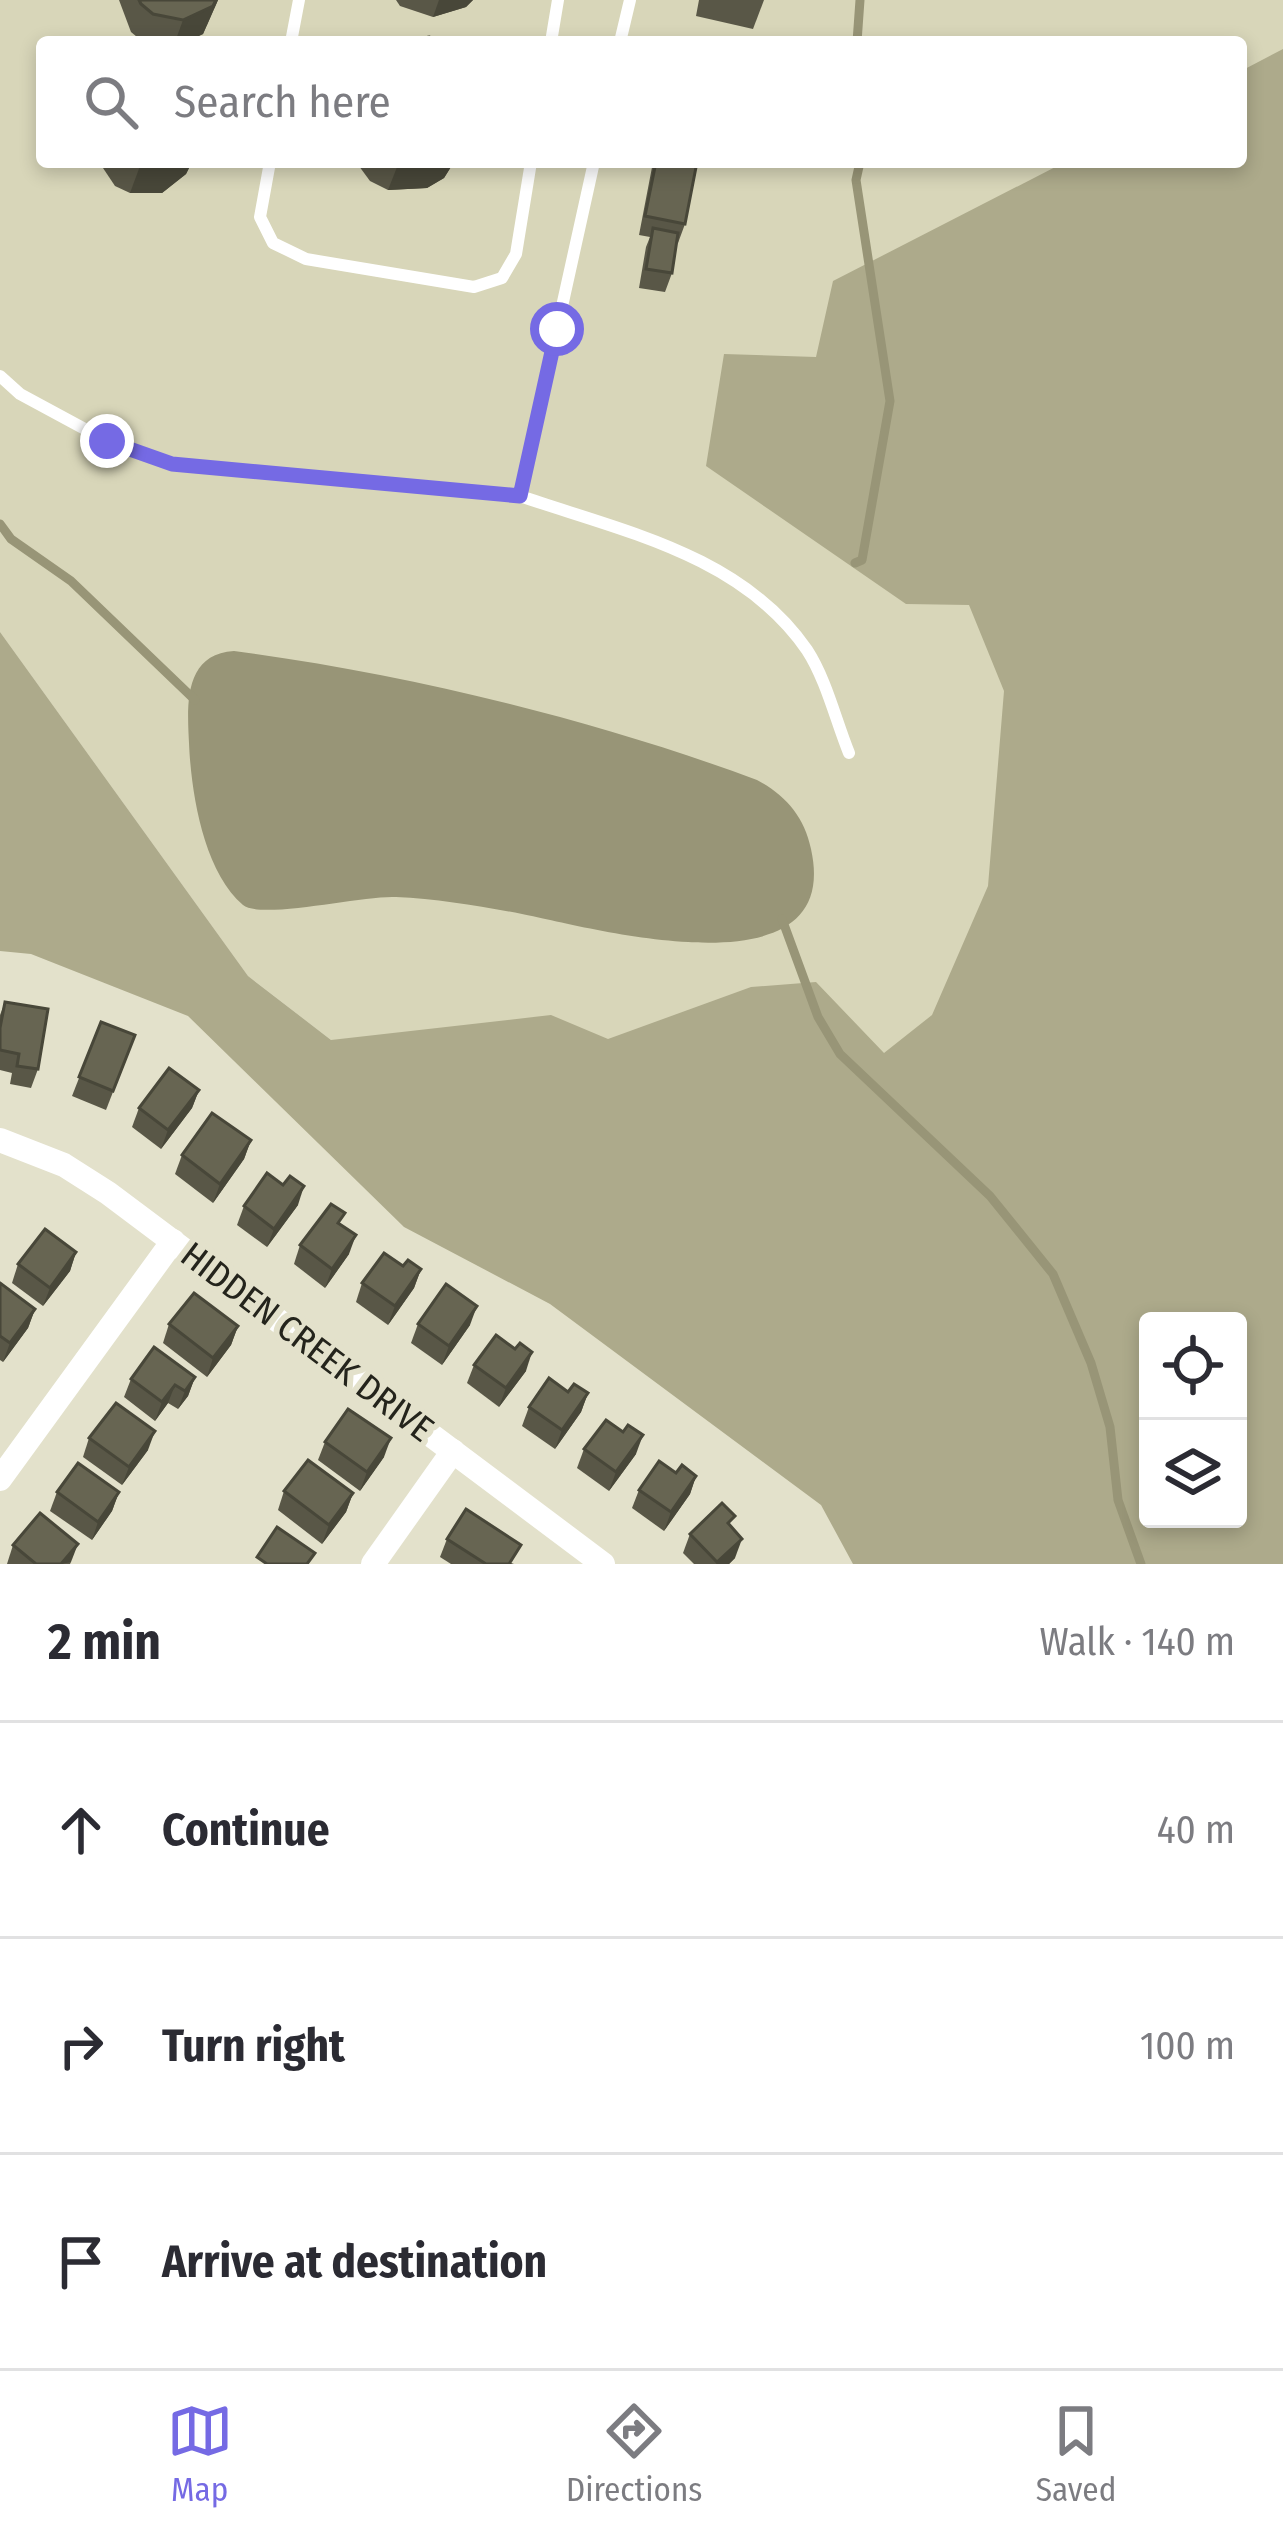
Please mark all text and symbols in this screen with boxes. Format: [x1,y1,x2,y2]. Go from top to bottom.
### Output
search box [36,36,1247,168]
icon: search [78,69,144,135]
text: Search here [174,75,391,129]
route start [530,302,584,356]
route end [80,414,134,468]
street label: HIDDEN CREEK DRIVE [172,1233,442,1451]
map controls [1139,1312,1247,1528]
button: locate [1139,1312,1247,1420]
button: layers [1139,1420,1247,1528]
text: 2 min [48,1611,161,1673]
text: Walk · 140 m [1040,1619,1235,1665]
icon: ahead [48,1797,114,1863]
text: Continue [162,1803,330,1857]
text: 40 m [1157,1807,1235,1853]
icon: right [48,2013,114,2079]
text: Turn right [162,2019,345,2073]
text: 100 m [1140,2023,1235,2069]
icon: arrive [48,2229,114,2295]
text: Arrive at destination [162,2235,547,2289]
tab: Map [167,2398,233,2510]
tab: Directions [566,2398,702,2510]
tab: Saved [1036,2398,1116,2510]

